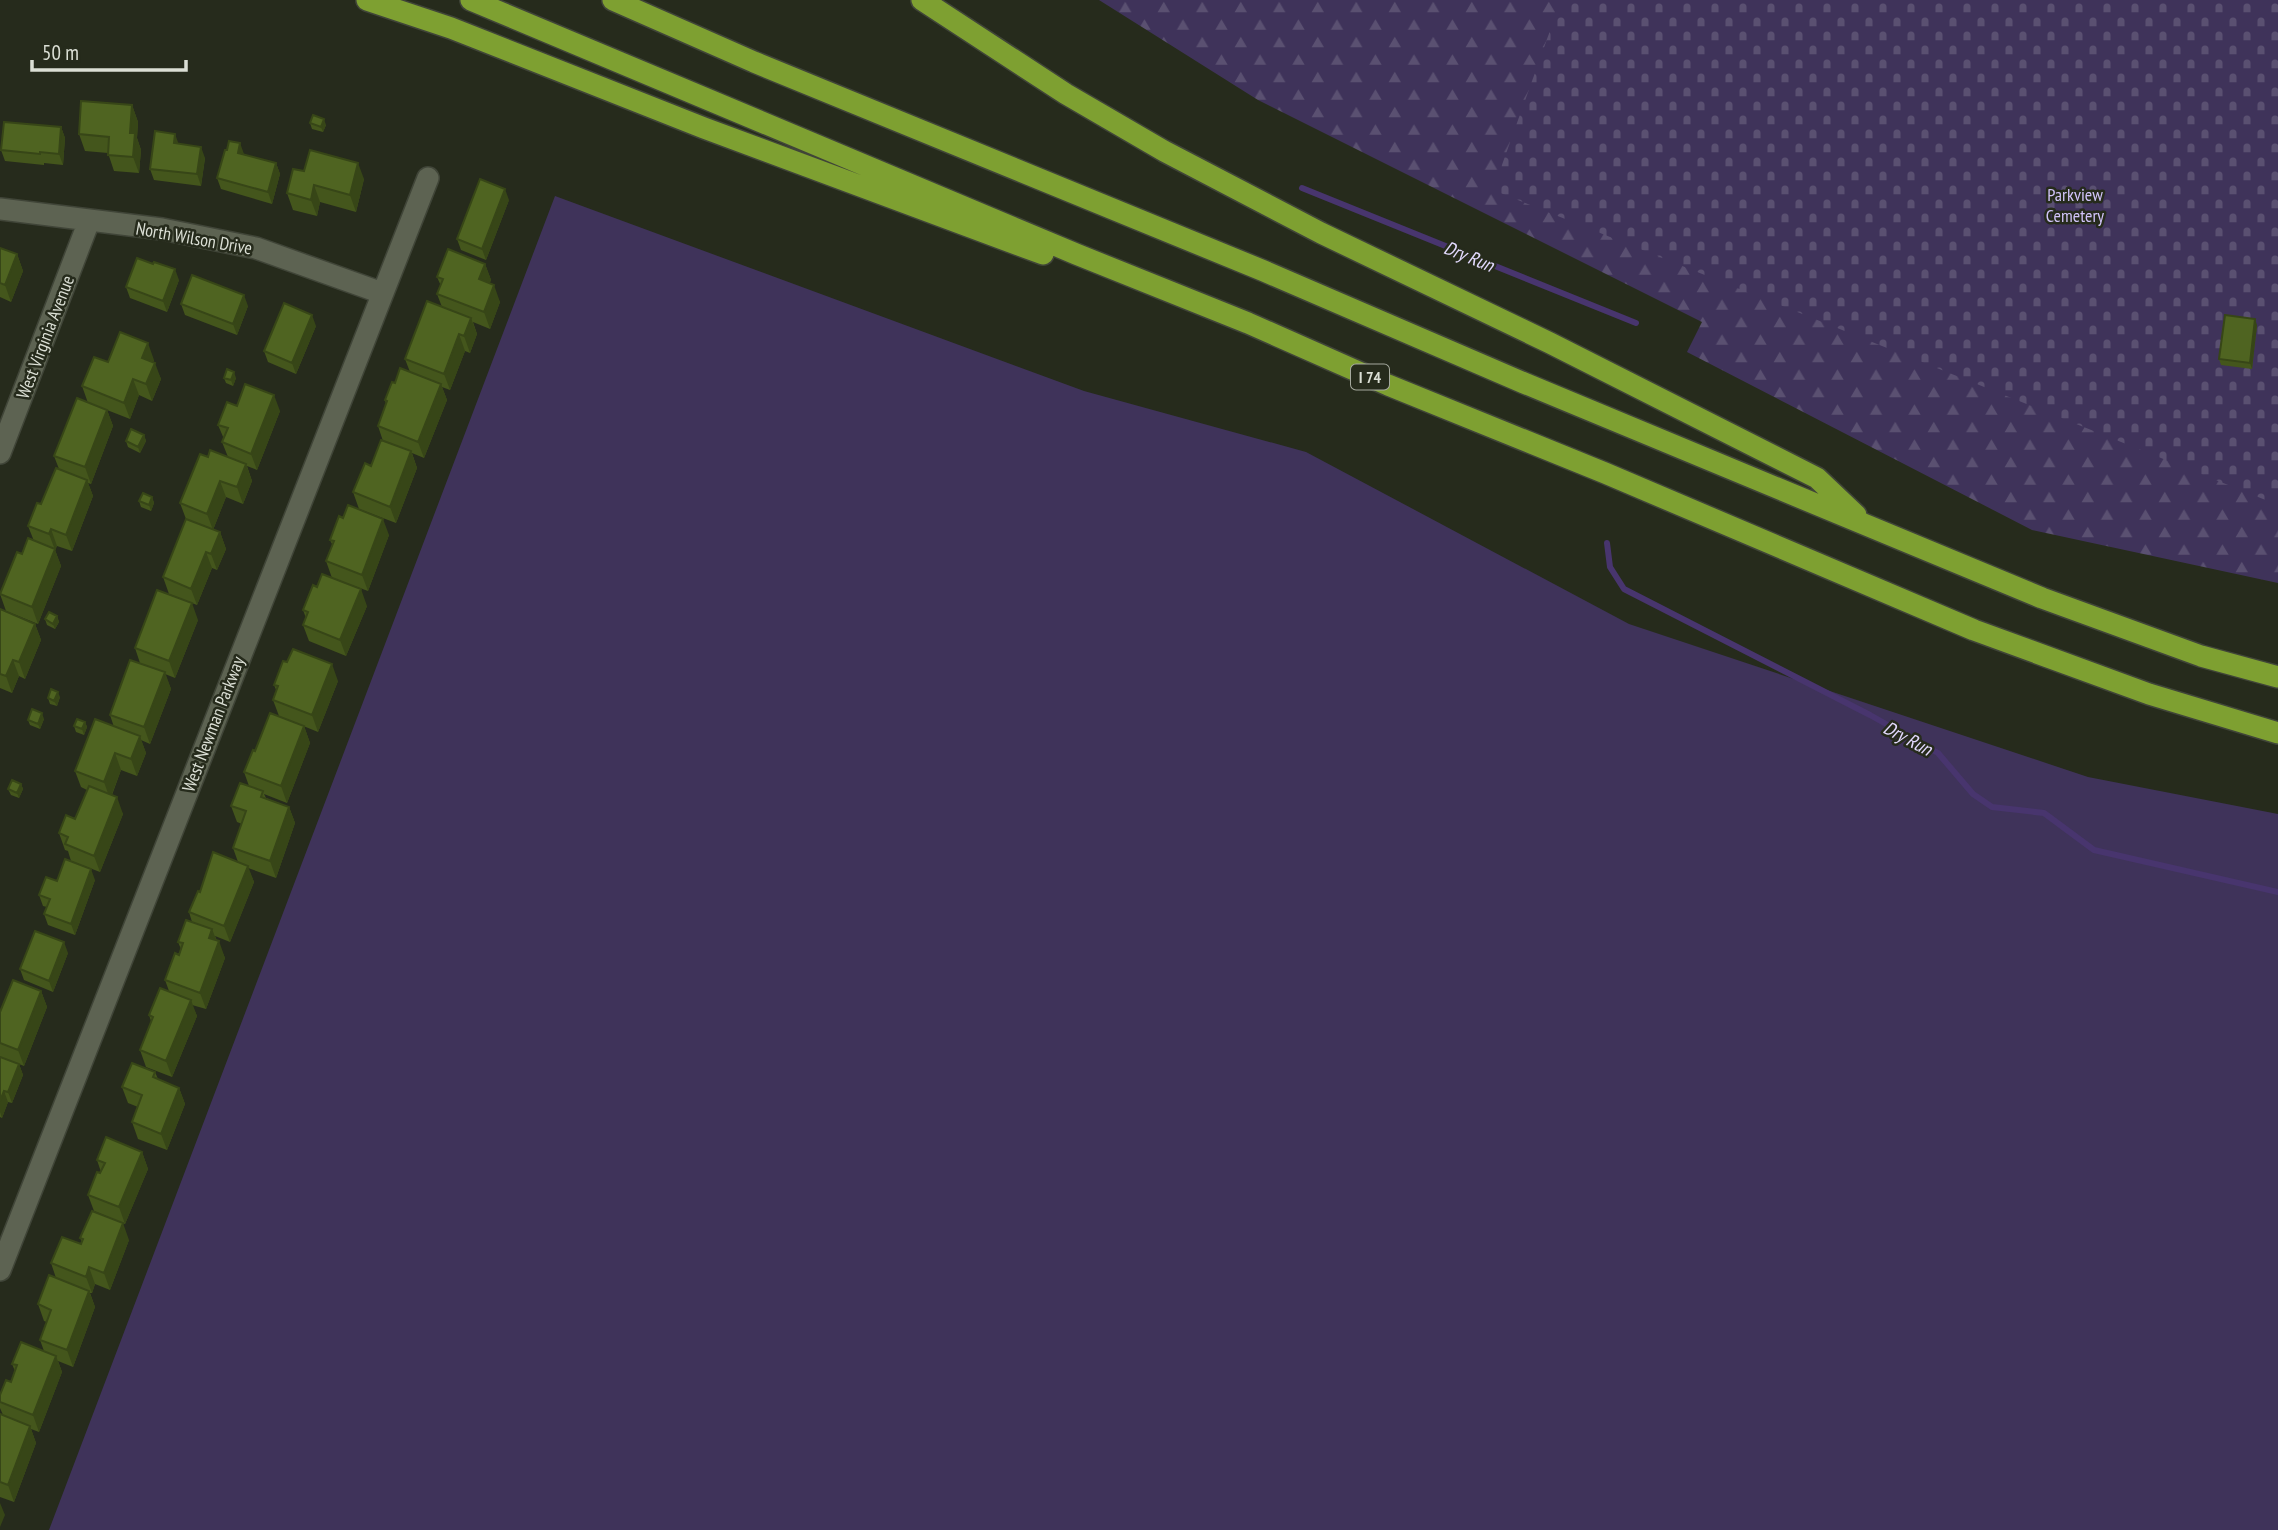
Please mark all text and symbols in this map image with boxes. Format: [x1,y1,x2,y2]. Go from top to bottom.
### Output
scale bar [32,28,186,72]
text: 50 m [42,39,79,66]
park label: Parkview Cemetery [2046,183,2104,227]
street label: North Wilson Drive [134,216,254,260]
water label: Dry Run [1441,235,1499,277]
street label: West Virginia Avenue [11,272,79,402]
road number: I 74 [1351,364,1389,390]
street label: West Newman Parkway [177,653,249,795]
water label: Dry Run [1880,715,1938,761]

